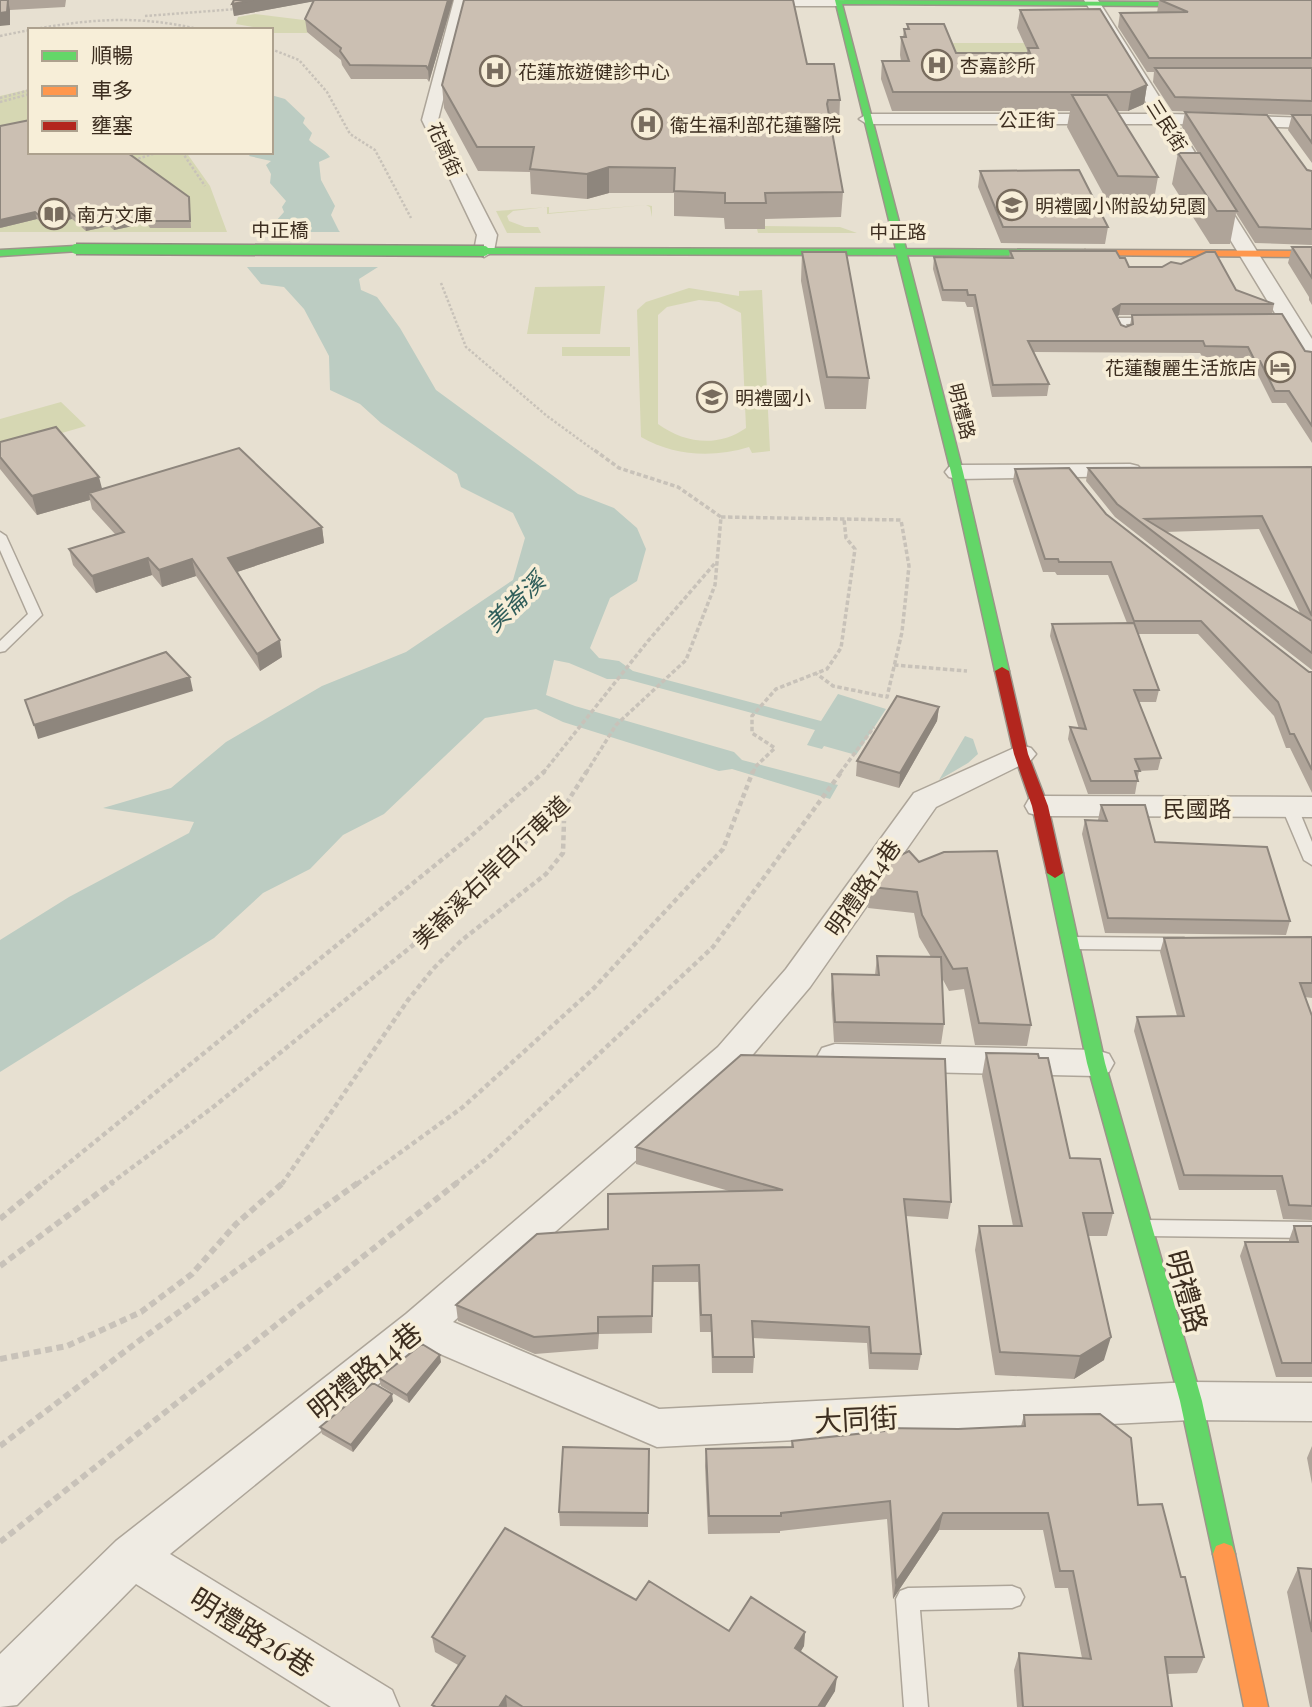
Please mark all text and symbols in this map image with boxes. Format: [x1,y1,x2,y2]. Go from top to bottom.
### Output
legend [28,28,273,154]
text: 順暢 [91,40,133,68]
hospital icon: 杏嘉診所 [920,48,954,82]
place label: 杏嘉診所 [960,52,1036,78]
hospital icon: 花蓮旅遊健診中心 [478,54,512,88]
place label: 花蓮旅遊健診中心 [518,58,670,84]
text: 車多 [91,75,133,103]
street label: 三民街 [1142,94,1194,156]
street label: 公正街 [998,106,1056,132]
hospital icon: 衛生福利部花蓮醫院 [630,107,664,141]
text: 壅塞 [91,110,133,138]
place label: 衛生福利部花蓮醫院 [670,111,841,137]
street label: 花崗街 [423,118,469,180]
school or university icon: 明禮國小附設幼兒園 [995,188,1029,222]
place label: 明禮國小附設幼兒園 [1035,192,1206,218]
library icon: 南方文庫 [37,197,71,231]
place label: 南方文庫 [77,201,153,227]
street label: 中正橋 [251,216,309,242]
street label: 中正路 [869,218,927,244]
hotel icon: 花蓮馥麗生活旅店 [1263,350,1297,384]
place label: 花蓮馥麗生活旅店 [1105,354,1257,380]
school or university icon: 明禮國小 [695,380,729,414]
street label: 明禮路 [943,380,983,442]
place label: 明禮國小 [735,384,811,410]
water label: 美崙溪 [477,562,553,638]
street label: 美崙溪右岸自行車道 [405,788,575,954]
street label: 民國路 [1163,792,1232,823]
street label: 明禮路14巷 [817,832,907,942]
street label: 明禮路 [1159,1246,1217,1336]
street label: 明禮路14巷 [299,1313,429,1427]
street label: 大同街 [813,1397,899,1439]
street label: 明禮路26巷 [184,1578,322,1684]

